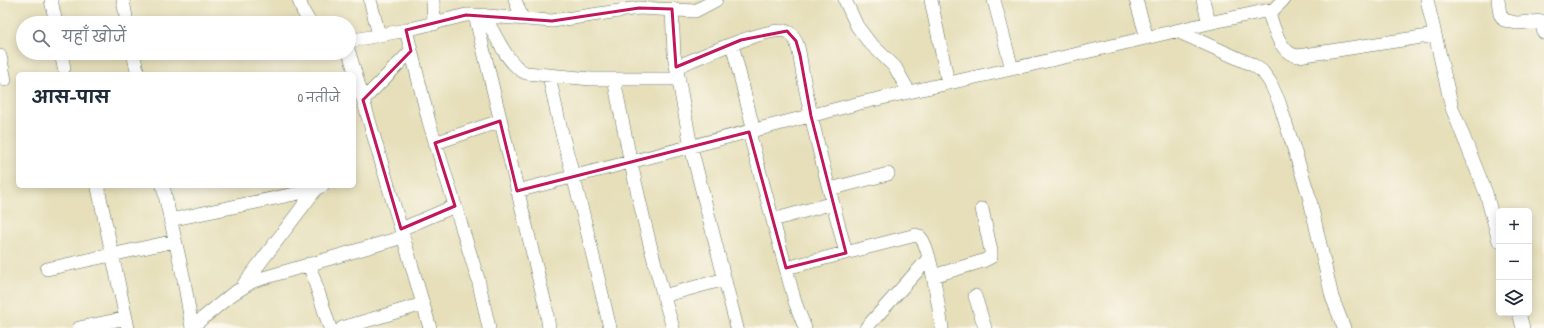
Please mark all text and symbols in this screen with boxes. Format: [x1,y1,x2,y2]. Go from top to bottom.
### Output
search box [16,16,356,60]
text: यहाँ खोजें [62,26,126,47]
icon: search [30,27,52,49]
text: आस-पास [32,85,110,108]
text: 0 नतीजे [297,88,340,106]
map controls [1496,208,1532,316]
button: + [1496,208,1532,244]
button: − [1496,244,1532,280]
button: layers [1496,280,1532,316]

